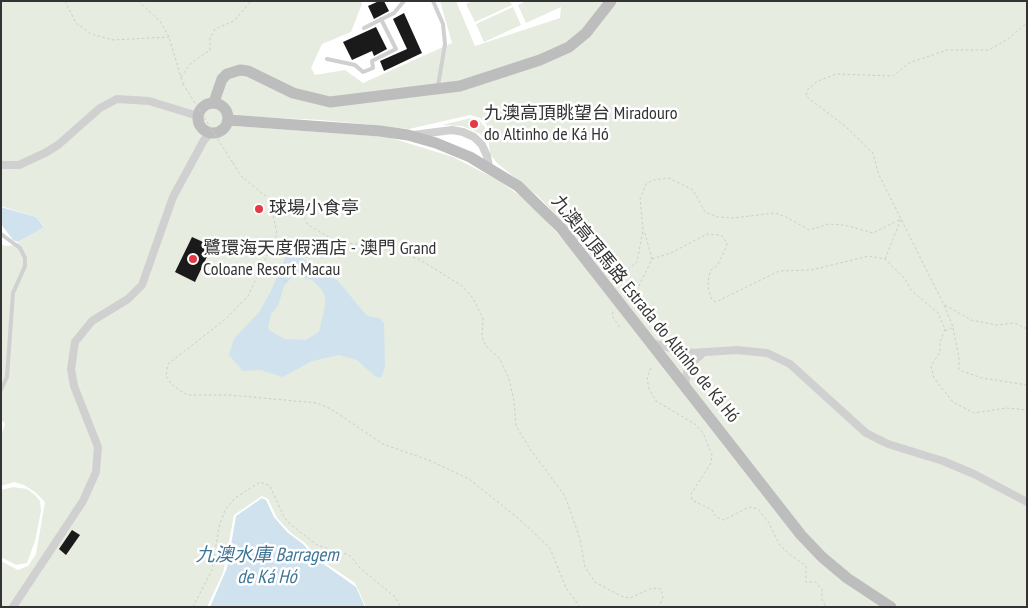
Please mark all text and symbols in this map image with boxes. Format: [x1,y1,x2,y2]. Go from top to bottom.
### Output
place label: 九澳高頂眺望台 Miradouro do Altinho de Ká Hó [484,103,677,146]
marker: 九澳高頂眺望台 Miradouro do Altinho de Ká Hó [468,118,480,130]
street label: 九澳高頂馬路 Estrada do Altinho de Ká Hó [547,191,743,427]
place label: 球場小食亭 [269,198,359,220]
marker: 球場小食亭 [253,203,265,215]
place label: 鷺環海天度假酒店 - 澳門 Grand Coloane Resort Macau [203,238,436,280]
marker: 鷺環海天度假酒店 - 澳門 Grand Coloane Resort Macau [187,253,199,265]
water label: 九澳水庫 Barragem de Ká Hó [195,545,339,589]

